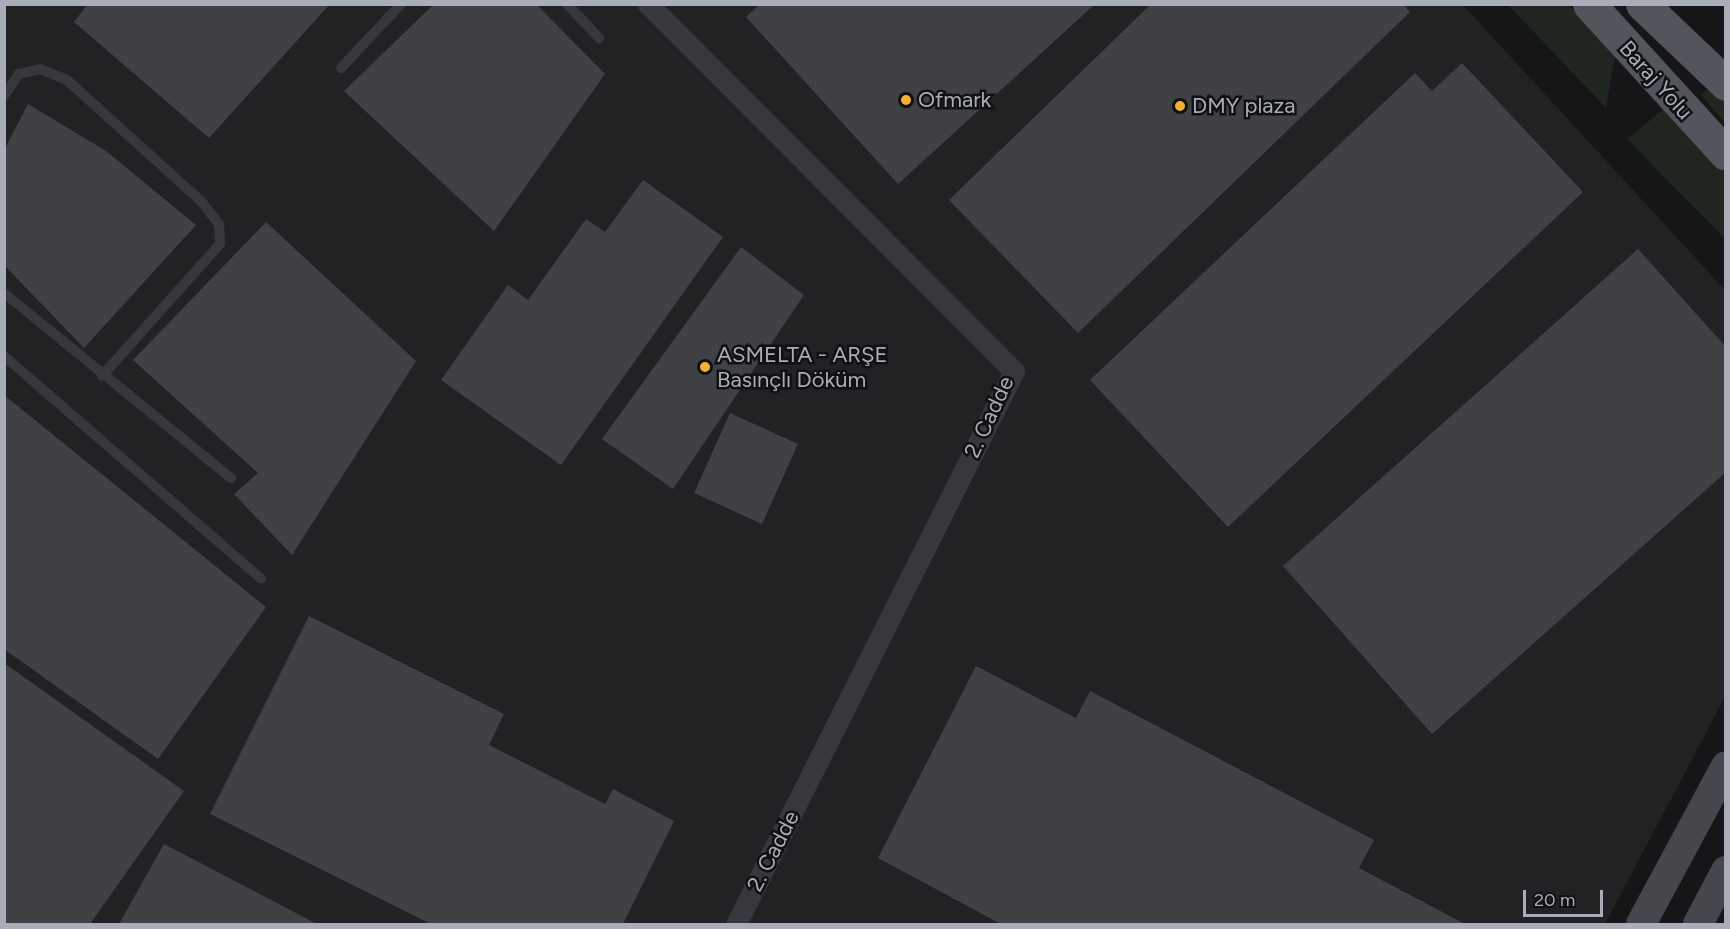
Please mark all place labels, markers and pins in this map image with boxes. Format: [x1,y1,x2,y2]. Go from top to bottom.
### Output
place label: Ofmark [918,87,991,113]
marker: Ofmark [899,93,913,107]
place label: DMY plaza [1192,93,1296,119]
marker: DMY plaza [1173,99,1187,113]
place label: ASMELTA - ARŞE Basınçlı Döküm [717,341,888,392]
marker: ASMELTA - ARŞE Basınçlı Döküm [698,360,712,374]

